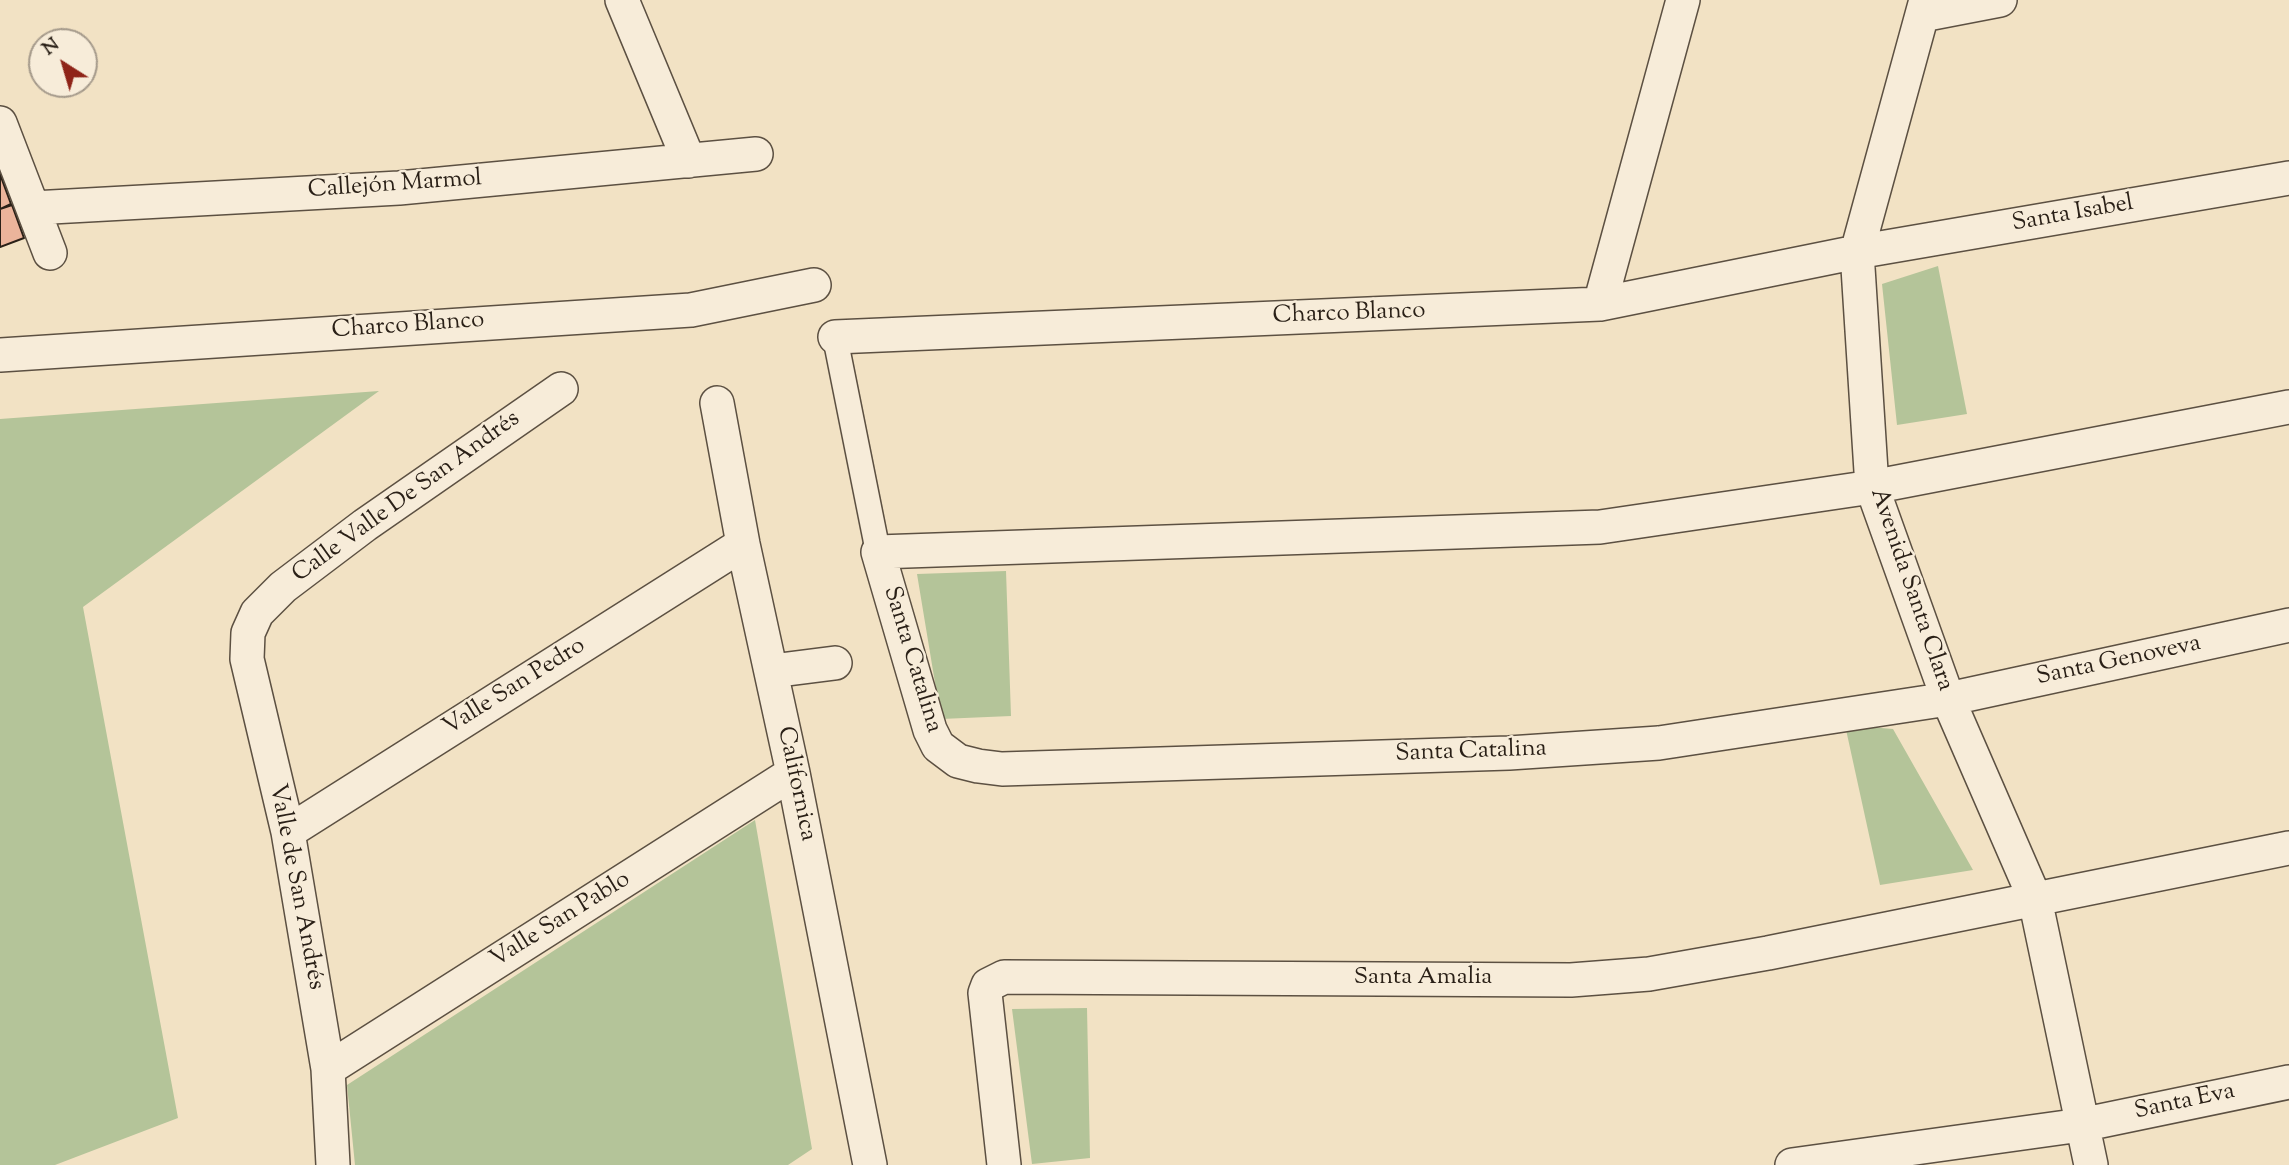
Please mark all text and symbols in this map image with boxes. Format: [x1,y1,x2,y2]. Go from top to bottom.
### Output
north arrow [28,28,98,98]
text: N [37,32,65,63]
street label: Callejón Marmol [307,166,483,206]
street label: Santa Isabel [2010,190,2136,240]
street label: Charco Blanco [1272,298,1426,332]
street label: Charco Blanco [331,307,485,347]
street label: Calle Valle De San Andrés [288,406,526,590]
street label: Avenida Santa Clara [1862,485,1958,695]
street label: Santa Catalina [875,583,947,737]
street label: Santa Genoveva [2034,631,2204,693]
street label: Valle San Pedro [439,633,591,743]
street label: Californica [769,724,821,844]
street label: Santa Catalina [1395,736,1547,770]
street label: Valle de San Andrés [261,782,329,992]
street label: Valle San Pablo [486,866,636,976]
street label: Santa Amalia [1354,965,1492,993]
street label: Santa Eva [2132,1078,2238,1128]

